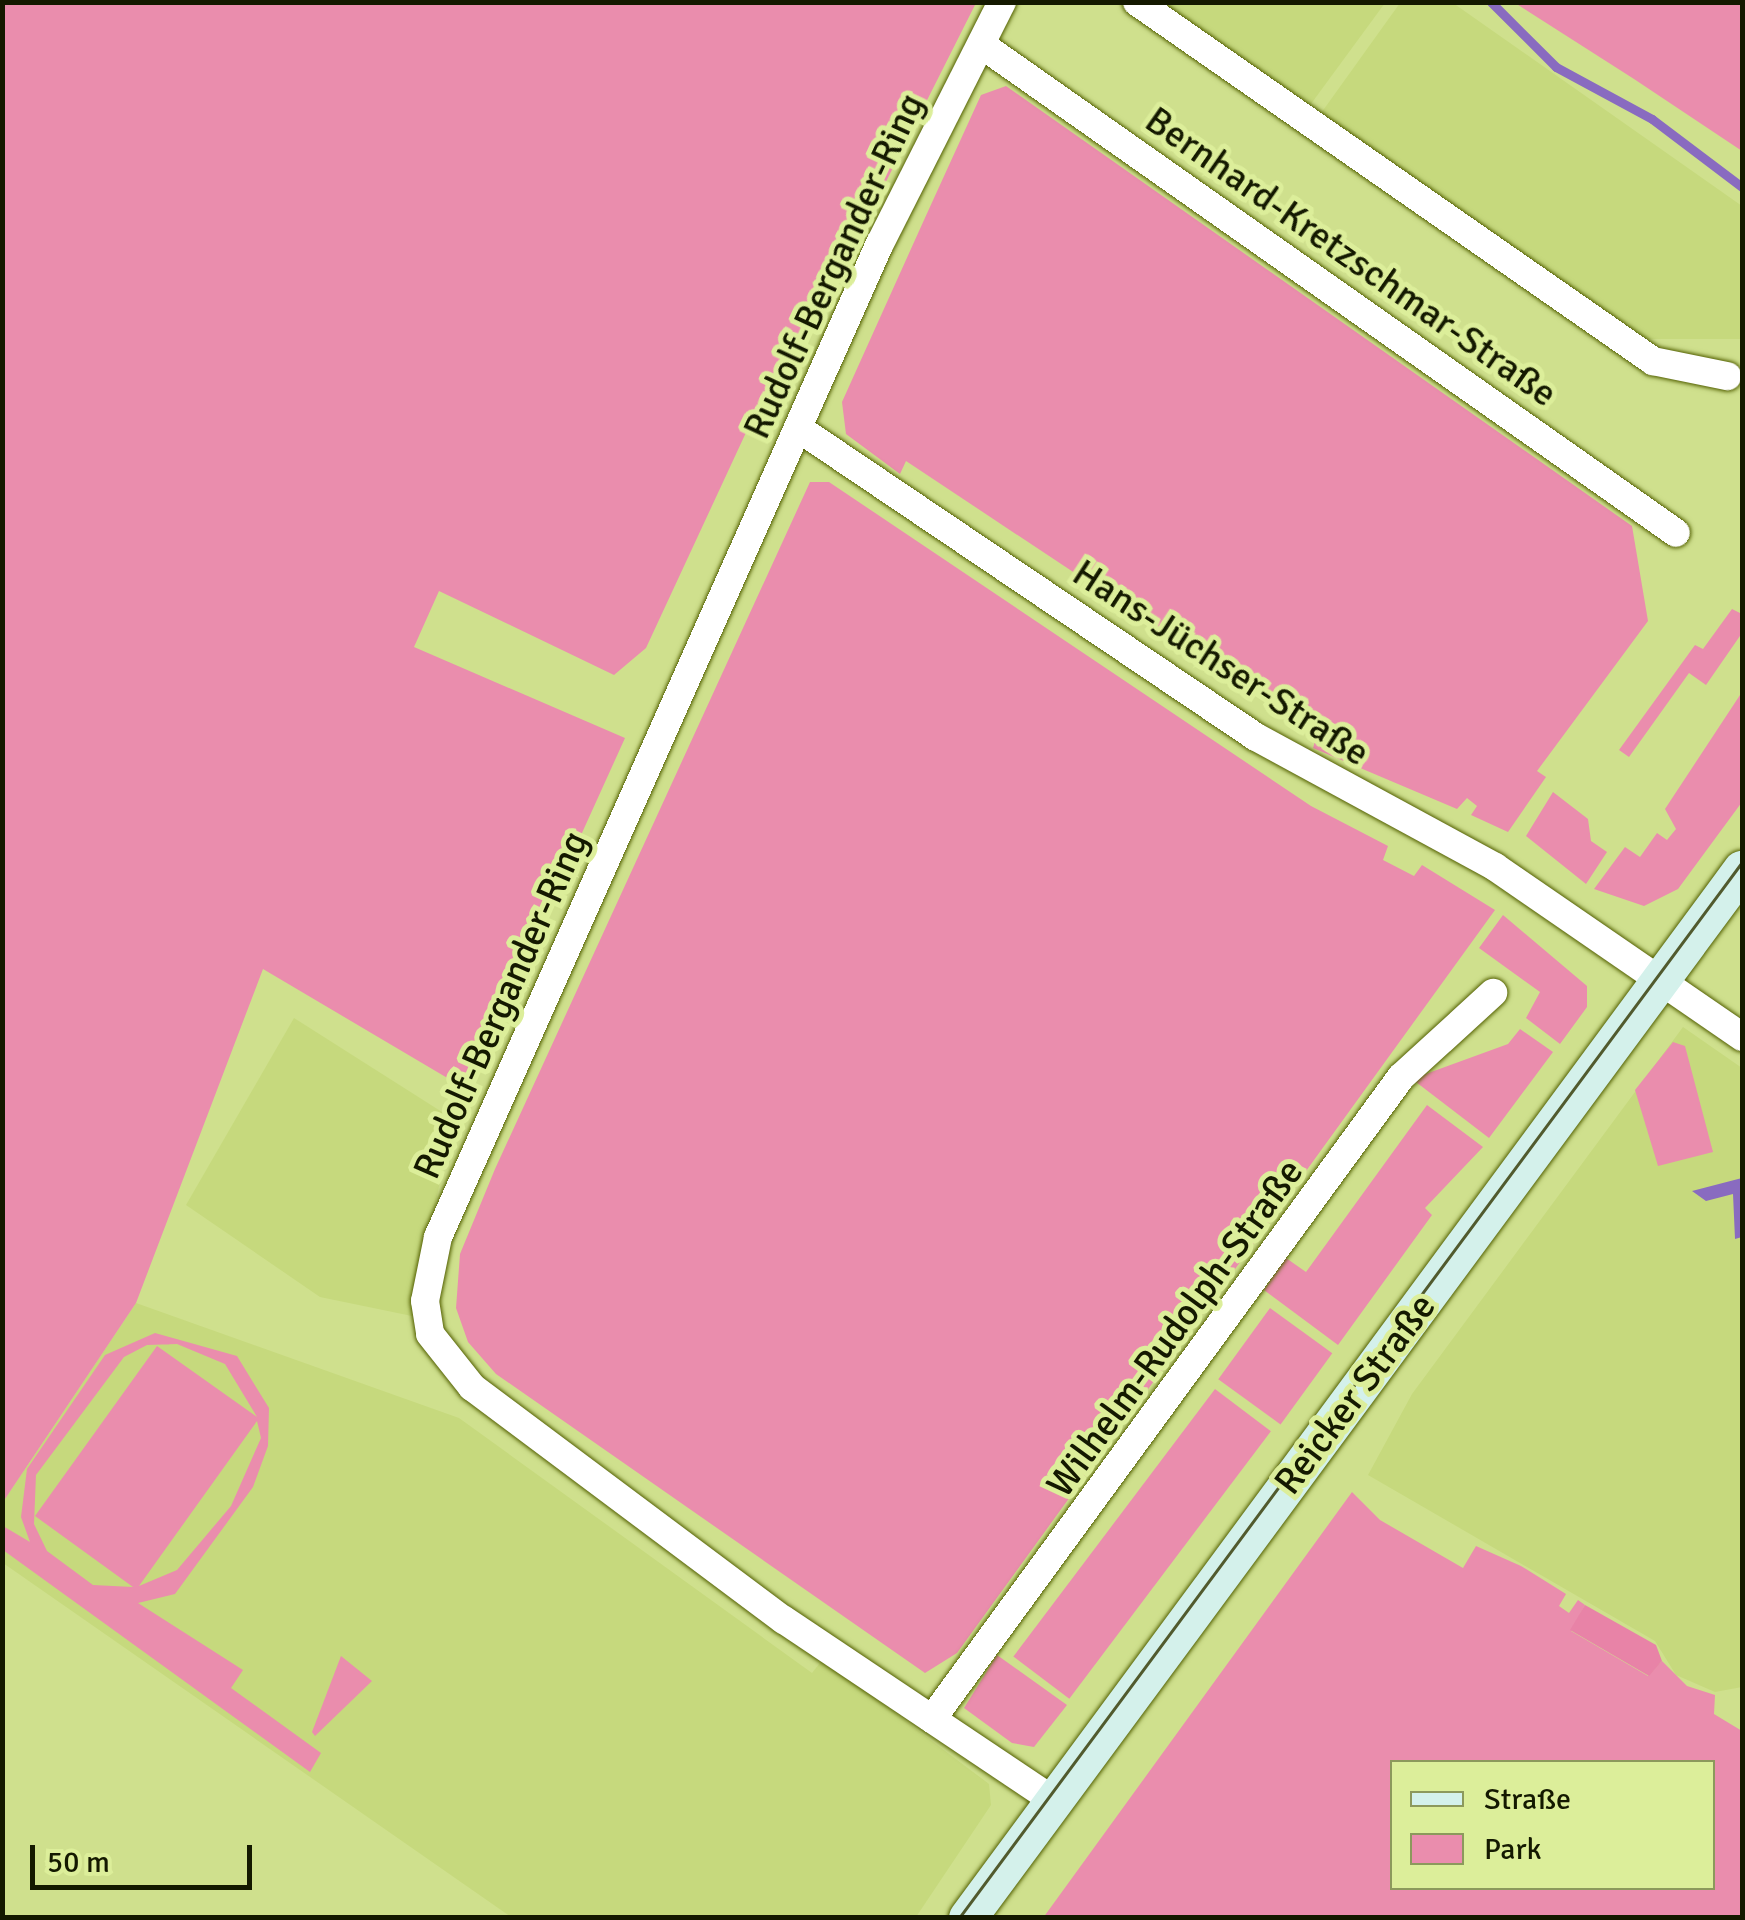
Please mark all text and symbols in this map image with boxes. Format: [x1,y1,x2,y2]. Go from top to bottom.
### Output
street label: Rudolf-Bergander-Ring [734,86,934,446]
street label: Bernhard-Kretzschmar-Straße [1136,97,1566,417]
street label: Hans-Jüchser-Straße [1064,550,1378,776]
street label: Rudolf-Bergander-Ring [404,824,598,1186]
street label: Wilhelm-Rudolph-Straße [1037,1150,1313,1506]
street label: Reicker Straße [1265,1285,1445,1503]
legend [1390,1760,1715,1890]
text: Straße [1484,1781,1571,1818]
scale bar [35,1825,258,1887]
text: Park [1484,1831,1542,1868]
text: 50 m [47,1844,110,1881]

